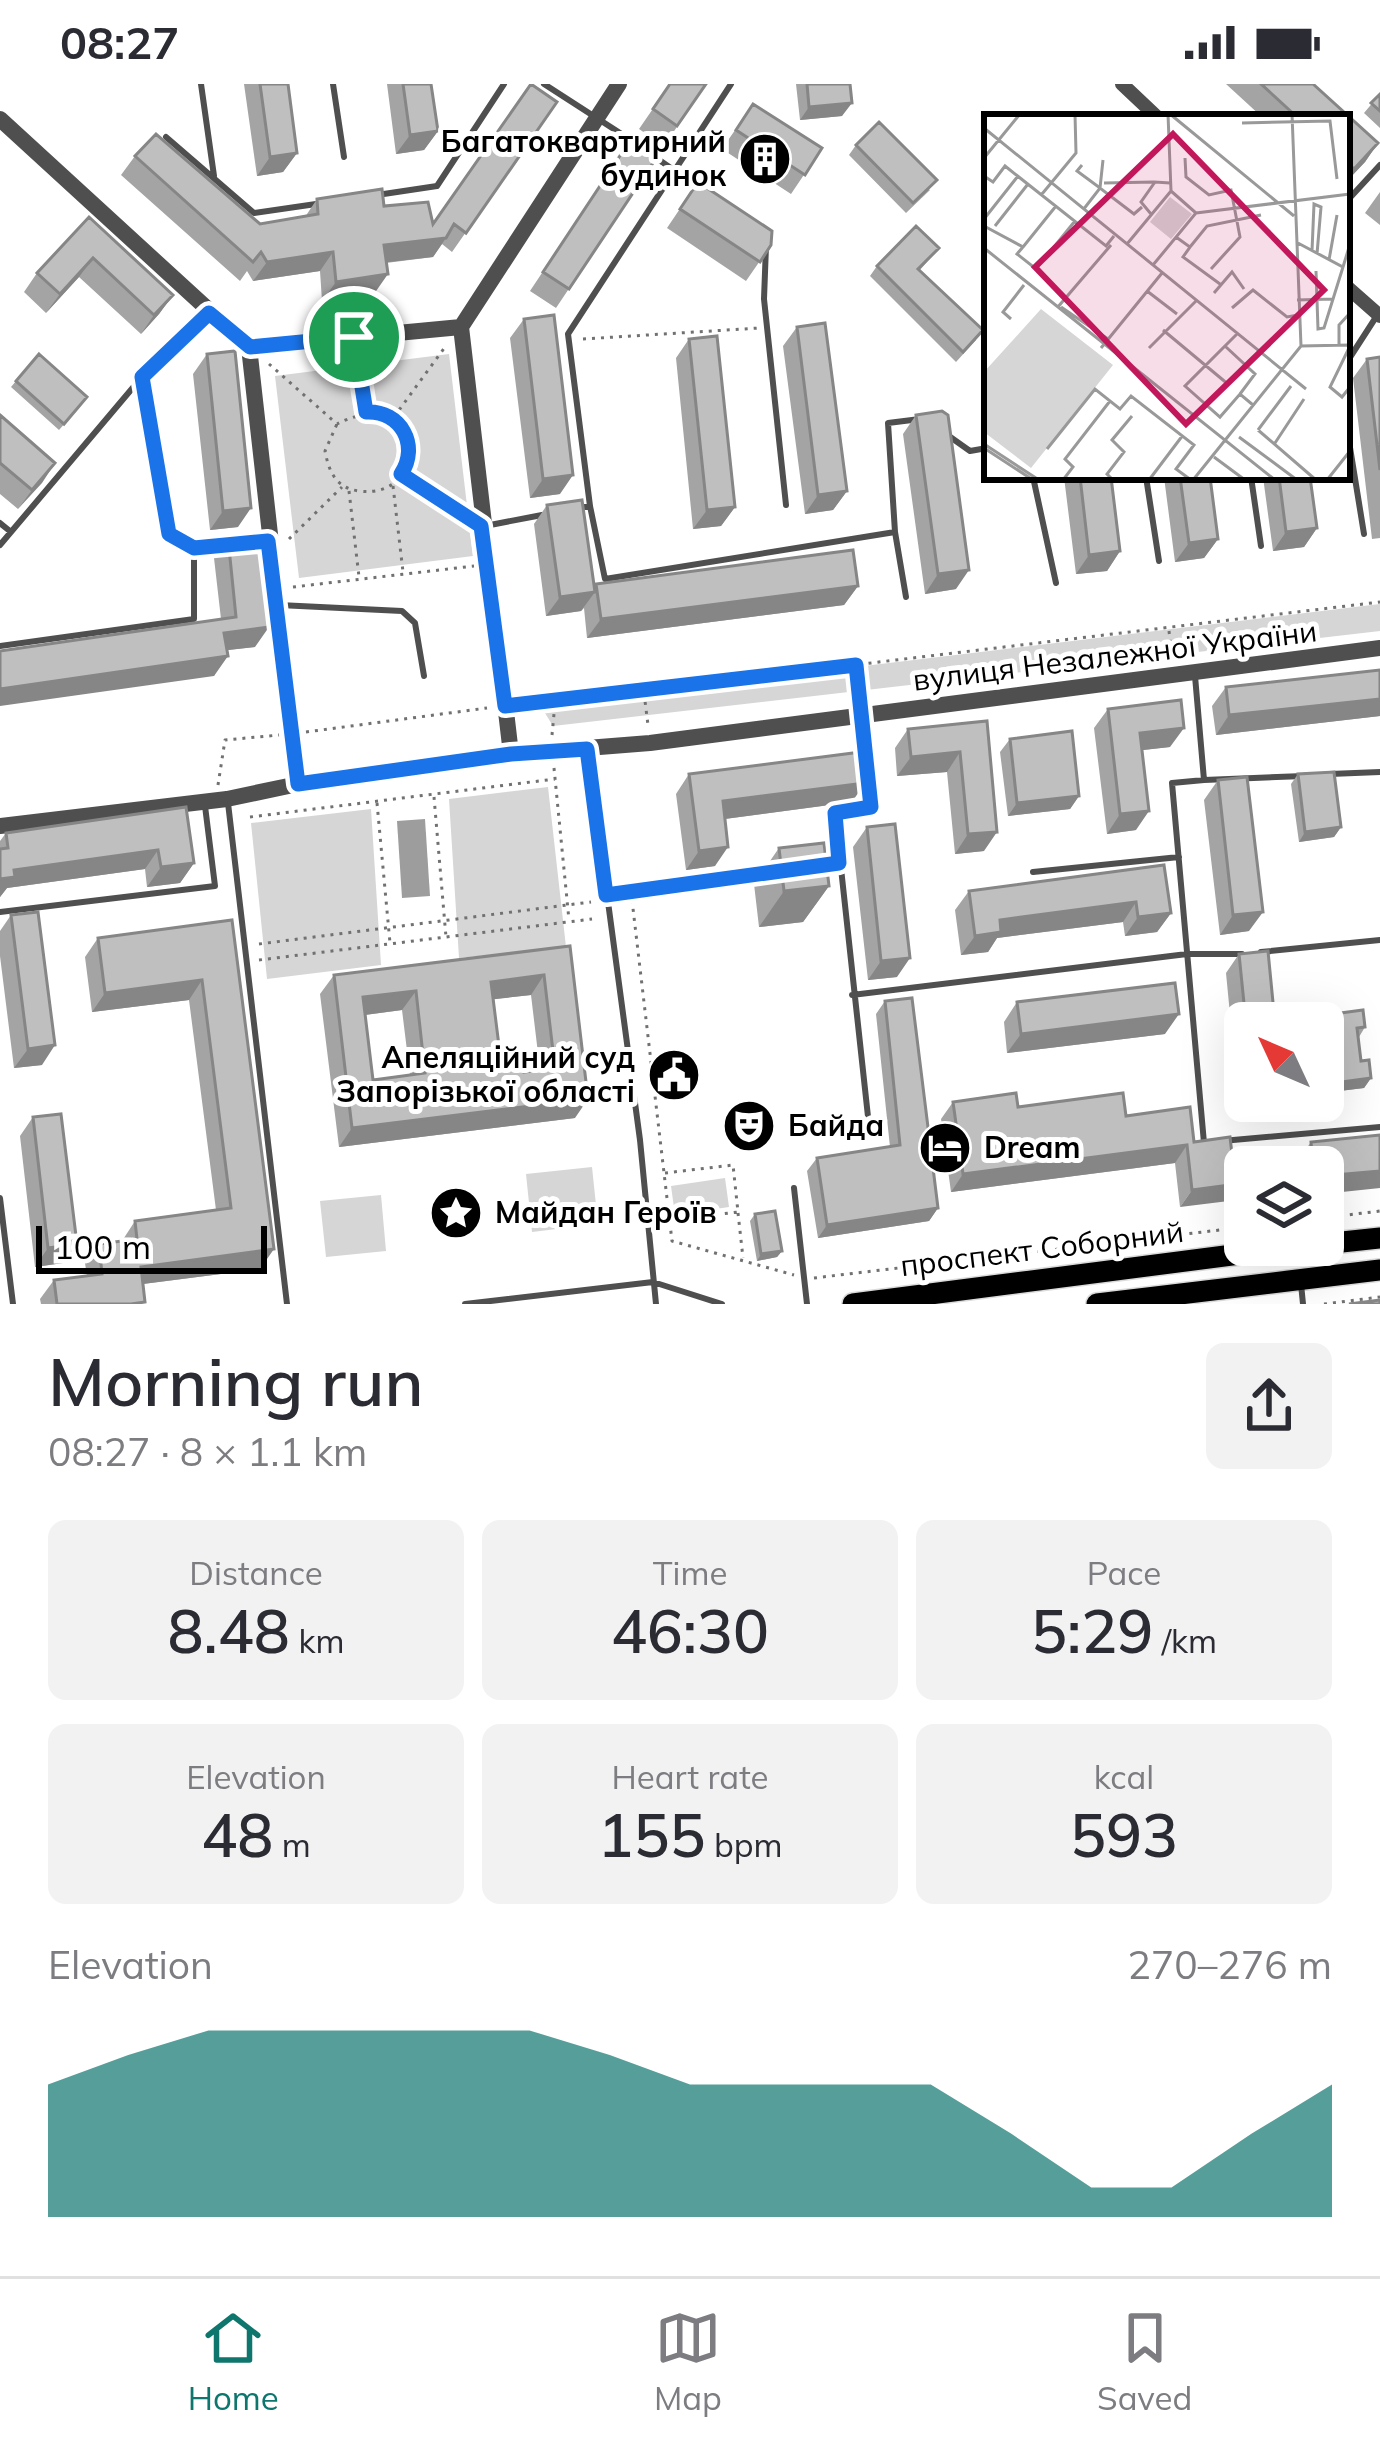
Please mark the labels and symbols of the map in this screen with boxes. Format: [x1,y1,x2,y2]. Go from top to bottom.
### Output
inset map [984,114,1350,480]
place label: Багатоквартирний будинок [441,122,727,194]
building icon: Багатоквартирний будинок [737,131,793,187]
pin [303,286,405,388]
street label: вулиця Незалежної України [911,611,1319,699]
north arrow [1224,1002,1344,1122]
place label: Апеляційний суд Запорізької області [337,1038,635,1110]
public building icon: Апеляційний суд Запорізької області [646,1047,702,1103]
theatre icon: Байда [721,1098,777,1154]
place label: Байда [788,1106,884,1144]
hotel icon: Dream [917,1120,973,1176]
place label: Dream [984,1128,1080,1166]
place icon: Майдан Героїв [428,1185,484,1241]
place label: Майдан Героїв [495,1193,717,1231]
street label: проспект Соборний [898,1212,1186,1284]
scale bar [36,1220,267,1273]

